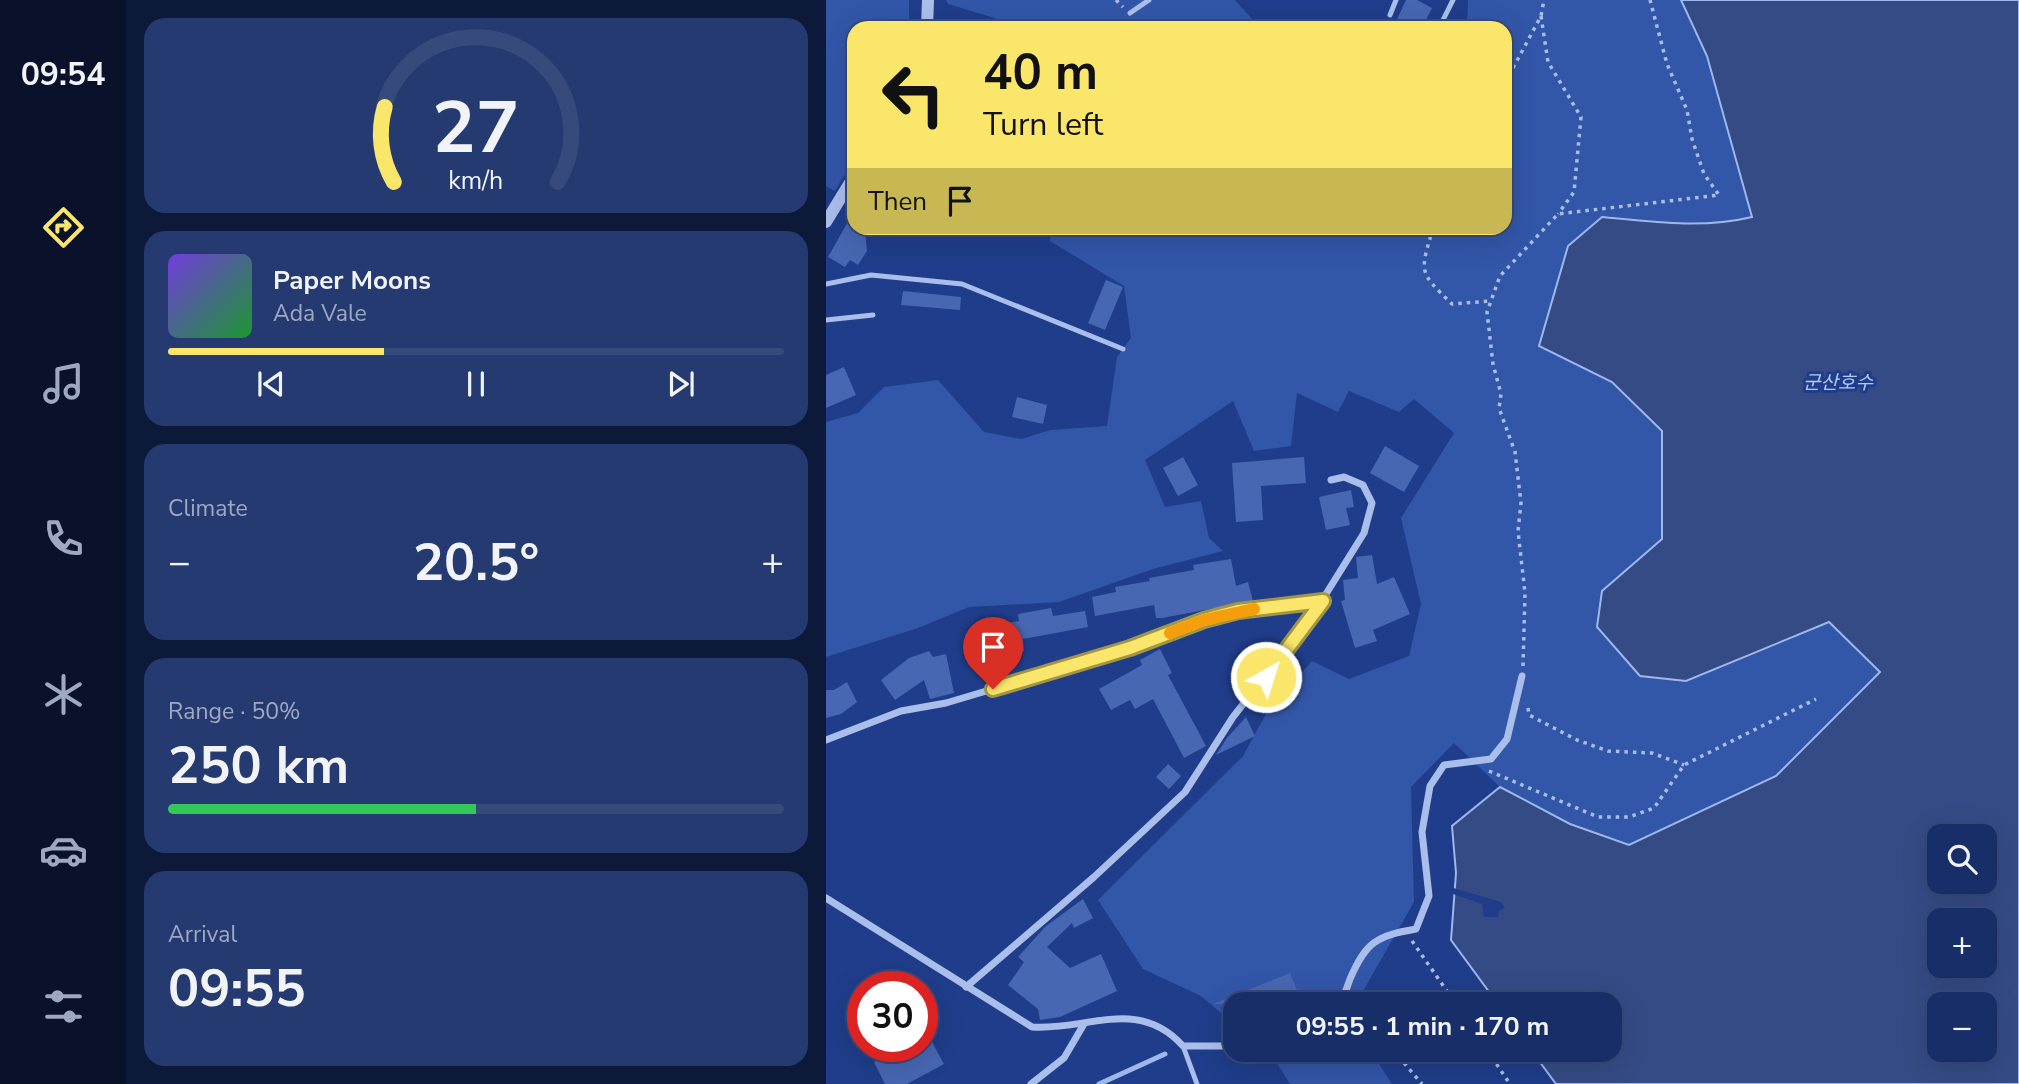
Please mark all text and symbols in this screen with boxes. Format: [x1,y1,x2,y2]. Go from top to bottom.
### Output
text: 40 m [983,39,1098,106]
icon: left [868,49,959,140]
text: 09:54 [21,53,105,96]
text: 27 [432,78,520,178]
text: Turn left [983,103,1103,146]
text: km/h [448,163,504,197]
icon: arrive [941,182,979,220]
text: Then [868,184,927,219]
icon: directions [39,203,88,252]
text: Paper Moons [273,263,431,298]
text: Ada Vale [273,298,367,329]
icon: music [39,359,88,408]
icon: previous [252,365,290,403]
icon: pause [457,365,495,403]
icon: next [662,365,700,403]
water label: 군산호수 [1803,370,1873,396]
text: Climate [168,493,248,524]
icon: phone [39,514,88,563]
text: 20.5° [413,527,539,598]
text: − [168,537,191,588]
text: + [761,537,784,588]
pin [963,617,1023,689]
icon: arrive [974,628,1012,666]
position arrow [1229,640,1303,714]
icon: climate [39,670,88,719]
text: Range · 50% [168,696,300,727]
text: 250 km [168,730,349,801]
map controls [1927,824,1997,1062]
button: search [1927,824,1997,894]
icon: car [39,826,88,875]
button: + [1927,908,1997,978]
text: Arrival [168,919,237,950]
text: 09:55 [168,953,306,1024]
speed limit sign: 30 [847,971,938,1062]
icon: filters [39,982,88,1031]
button: − [1927,992,1997,1062]
text: 09:55 · 1 min · 170 m [1296,1009,1549,1044]

